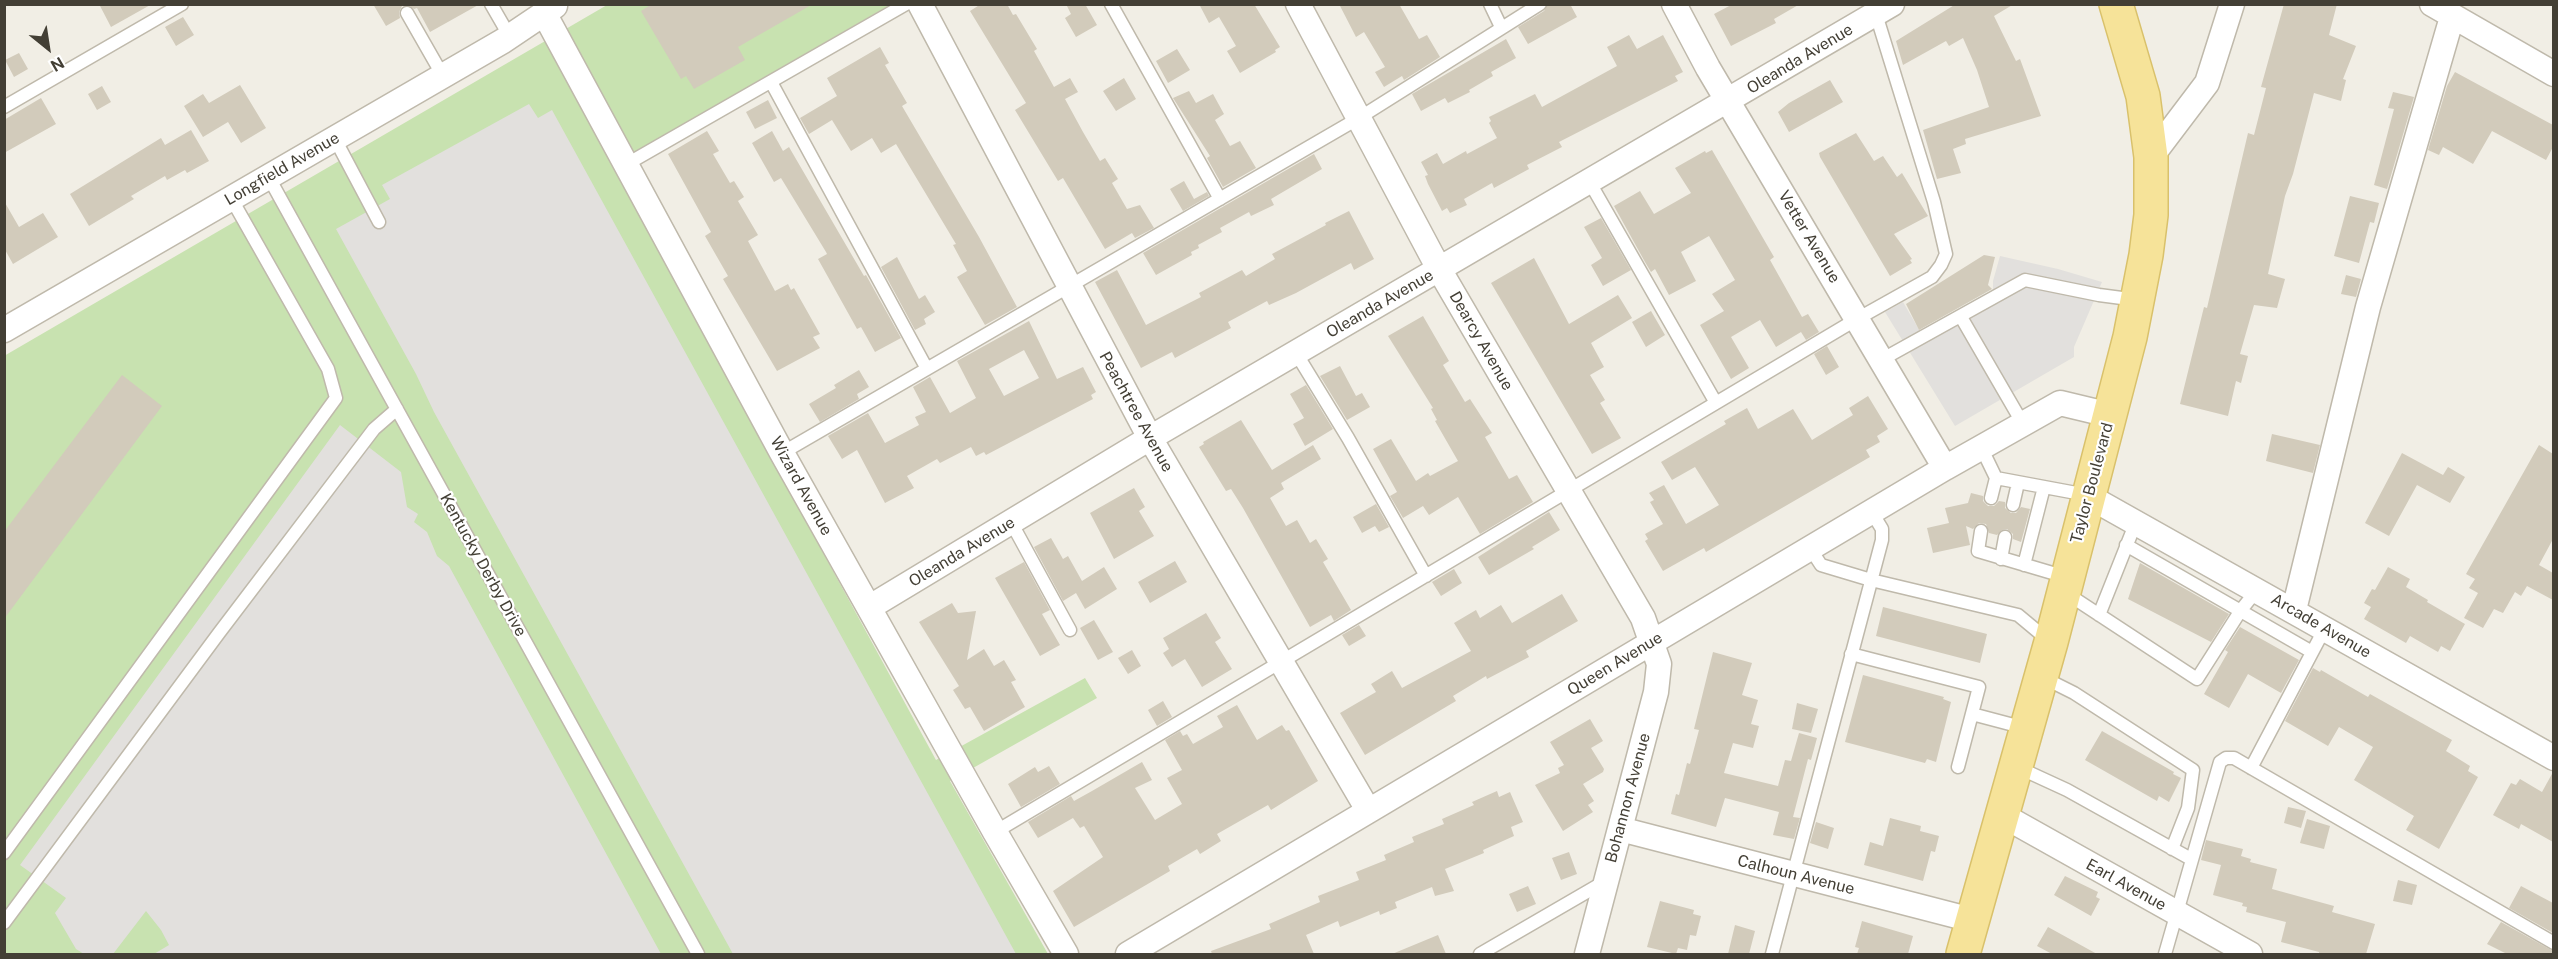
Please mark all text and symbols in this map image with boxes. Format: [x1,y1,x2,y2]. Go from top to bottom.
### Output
north arrow [18,18,78,78]
street label: Oleanda Avenue [1743,20,1857,98]
text: N [47,53,67,75]
street label: Longfield Avenue [221,128,343,210]
street label: Vetter Avenue [1774,187,1844,287]
street label: Oleanda Avenue [1323,266,1437,342]
street label: Dearcy Avenue [1445,288,1517,394]
street label: Peachtree Avenue [1095,348,1177,476]
street label: Taylor Boulevard [2067,420,2117,546]
street label: Wizard Avenue [766,433,836,539]
street label: Kentucky Derby Drive [436,490,530,640]
street label: Oleanda Avenue [905,513,1019,591]
street label: Arcade Avenue [2268,590,2374,662]
street label: Queen Avenue [1564,628,1666,700]
street label: Bohannon Avenue [1601,731,1655,865]
street label: Calhoun Avenue [1735,851,1857,899]
street label: Earl Avenue [2083,855,2169,915]

